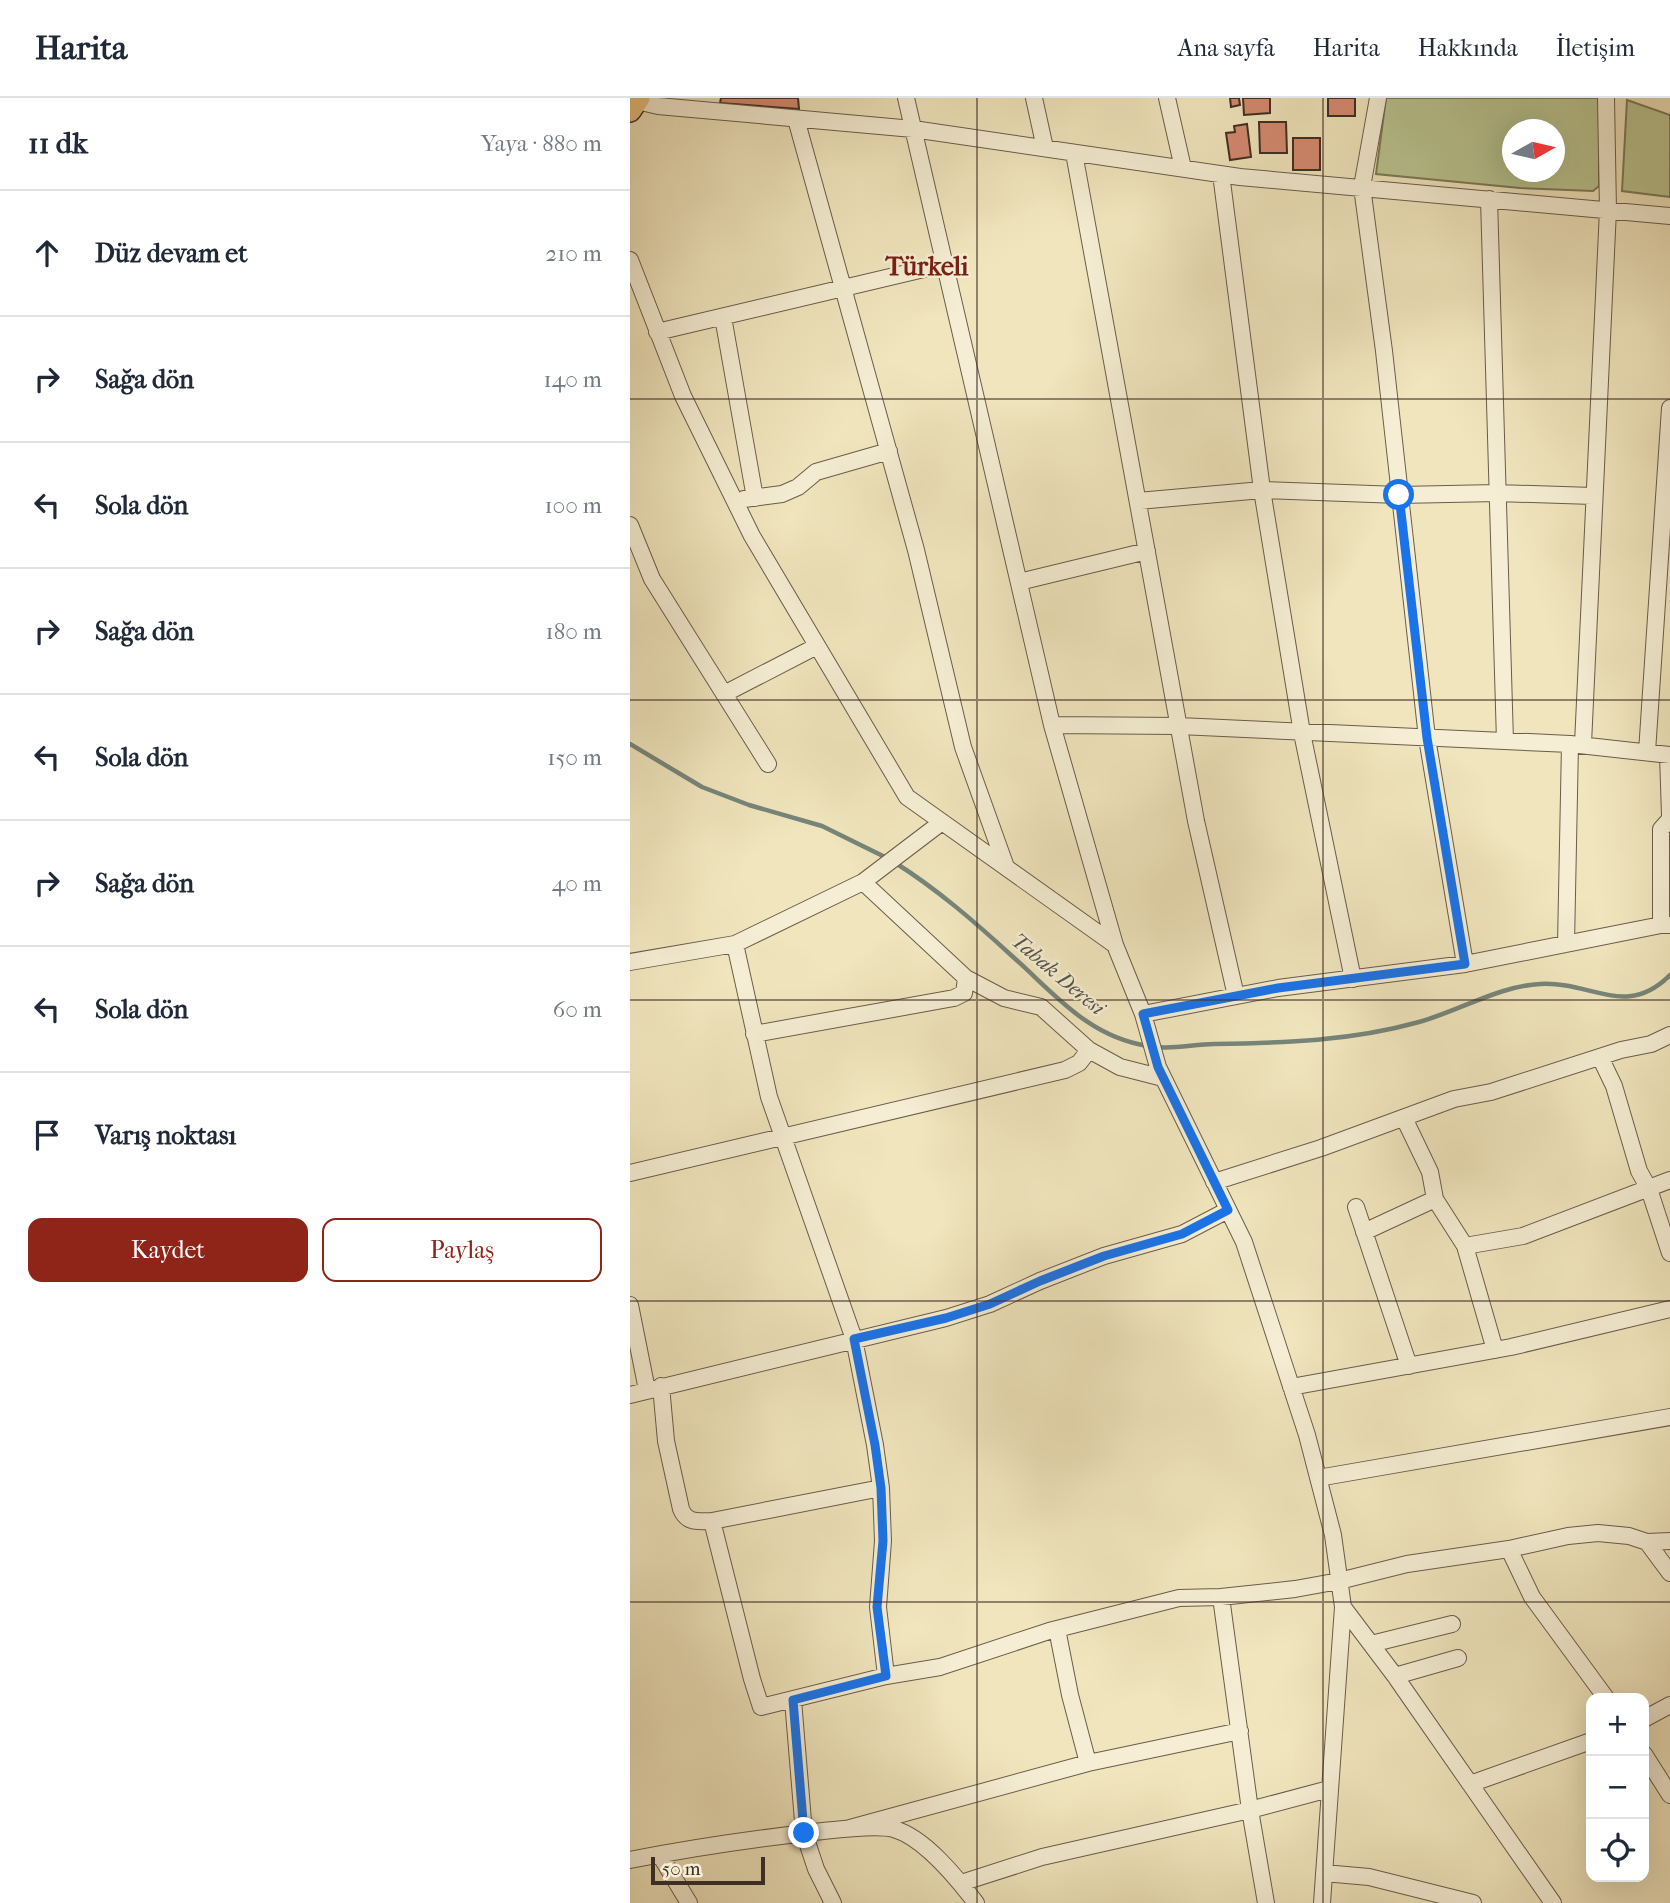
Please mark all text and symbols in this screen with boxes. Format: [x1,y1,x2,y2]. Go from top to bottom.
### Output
text: Harita [35,29,127,68]
text: Ana sayfa [1178,34,1275,62]
text: Harita [1313,34,1380,62]
text: Hakkında [1418,34,1518,62]
text: İletişim [1556,34,1635,62]
north arrow [1502,119,1565,182]
text: 11 dk [28,126,88,161]
text: Yaya · 880 m [481,130,602,157]
icon: ahead [28,234,66,272]
text: Düz devam et [95,238,248,269]
text: 210 m [545,240,602,267]
district label: Türkeli [884,251,969,282]
icon: right [28,360,66,398]
text: Sağa dön [95,364,194,395]
text: 140 m [543,366,602,393]
route start [1383,479,1414,510]
icon: left [28,486,66,524]
text: Sola dön [95,490,188,521]
text: 100 m [544,492,602,519]
icon: right [28,612,66,650]
text: Sağa dön [95,616,194,647]
text: 180 m [545,618,602,645]
icon: left [28,738,66,776]
text: Sola dön [95,742,188,773]
text: 150 m [547,744,602,771]
icon: right [28,864,66,902]
text: Sağa dön [95,868,194,899]
text: 40 m [552,870,602,897]
water label: Tabak Deresi [1007,928,1111,1021]
icon: left [28,990,66,1028]
text: Sola dön [95,994,188,1025]
text: 60 m [553,996,602,1023]
icon: arrive [28,1116,66,1154]
text: Varış noktası [95,1120,236,1151]
button: Kaydet [28,1218,308,1282]
button: Paylaş [322,1218,602,1282]
map controls [1586,1693,1649,1882]
button: + [1586,1693,1649,1756]
button: − [1586,1756,1649,1819]
route end [788,1817,819,1848]
button: locate [1586,1819,1649,1882]
scale bar [651,1854,765,1886]
text: 50 m [662,1858,701,1880]

